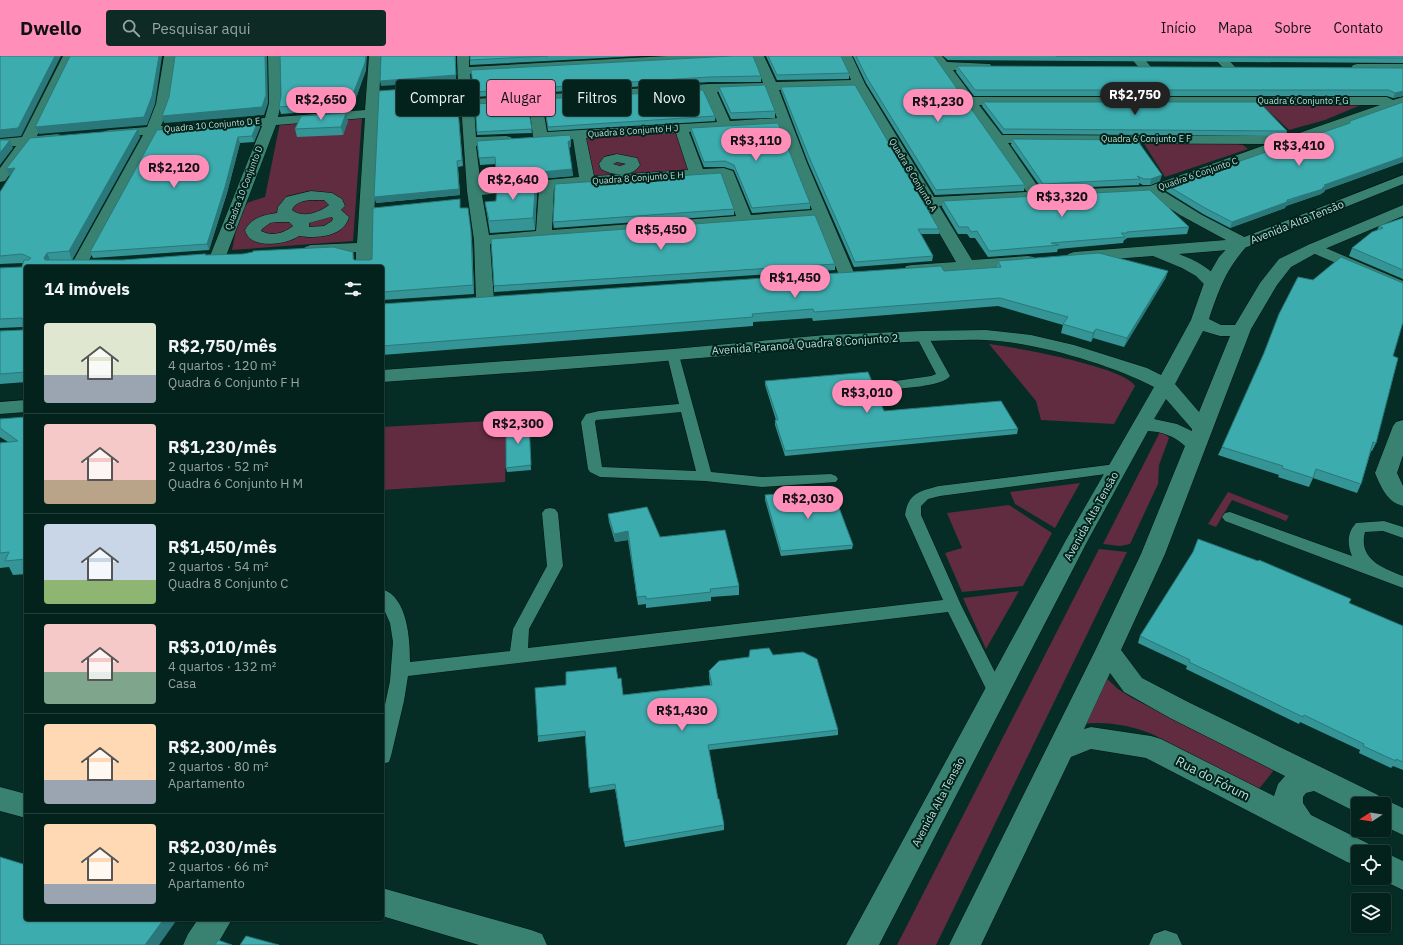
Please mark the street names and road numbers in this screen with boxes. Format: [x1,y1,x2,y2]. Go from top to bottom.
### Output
street label: Quadra 6 Conjunto F G [1257,95,1349,106]
street label: Quadra 10 Conjunto D E [163,115,261,134]
street label: Quadra 8 Conjunto H J [587,122,679,139]
street label: Quadra 6 Conjunto E F [1101,133,1191,144]
street label: Quadra 8 Conjunto A [887,136,940,214]
street label: Quadra 10 Conjunto D [222,144,265,231]
street label: Quadra 6 Conjunto C [1157,155,1239,192]
street label: Quadra 8 Conjunto E H [592,169,684,186]
street label: Avenida Alta Tensão [1248,197,1346,247]
street label: Avenida Paranoá Quadra 8 Conjunto 2 [711,331,899,357]
street label: Avenida Alta Tensão [1061,469,1121,563]
street label: Rua do Fórum [1173,752,1253,804]
street label: Avenida Alta Tensão [908,755,968,849]

